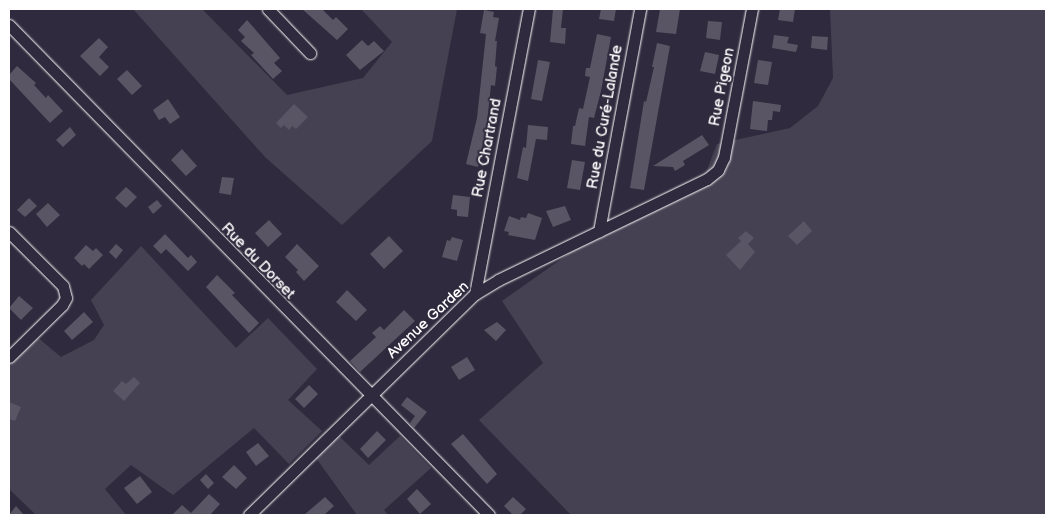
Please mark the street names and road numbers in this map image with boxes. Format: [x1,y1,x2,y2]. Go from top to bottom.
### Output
street label: Rue du Curé-Lalande [583,44,627,190]
street label: Rue Pigeon [706,46,738,128]
street label: Rue Chartrand [469,97,505,199]
street label: Rue du Dorset [217,219,299,303]
street label: Avenue Garden [383,278,473,362]

